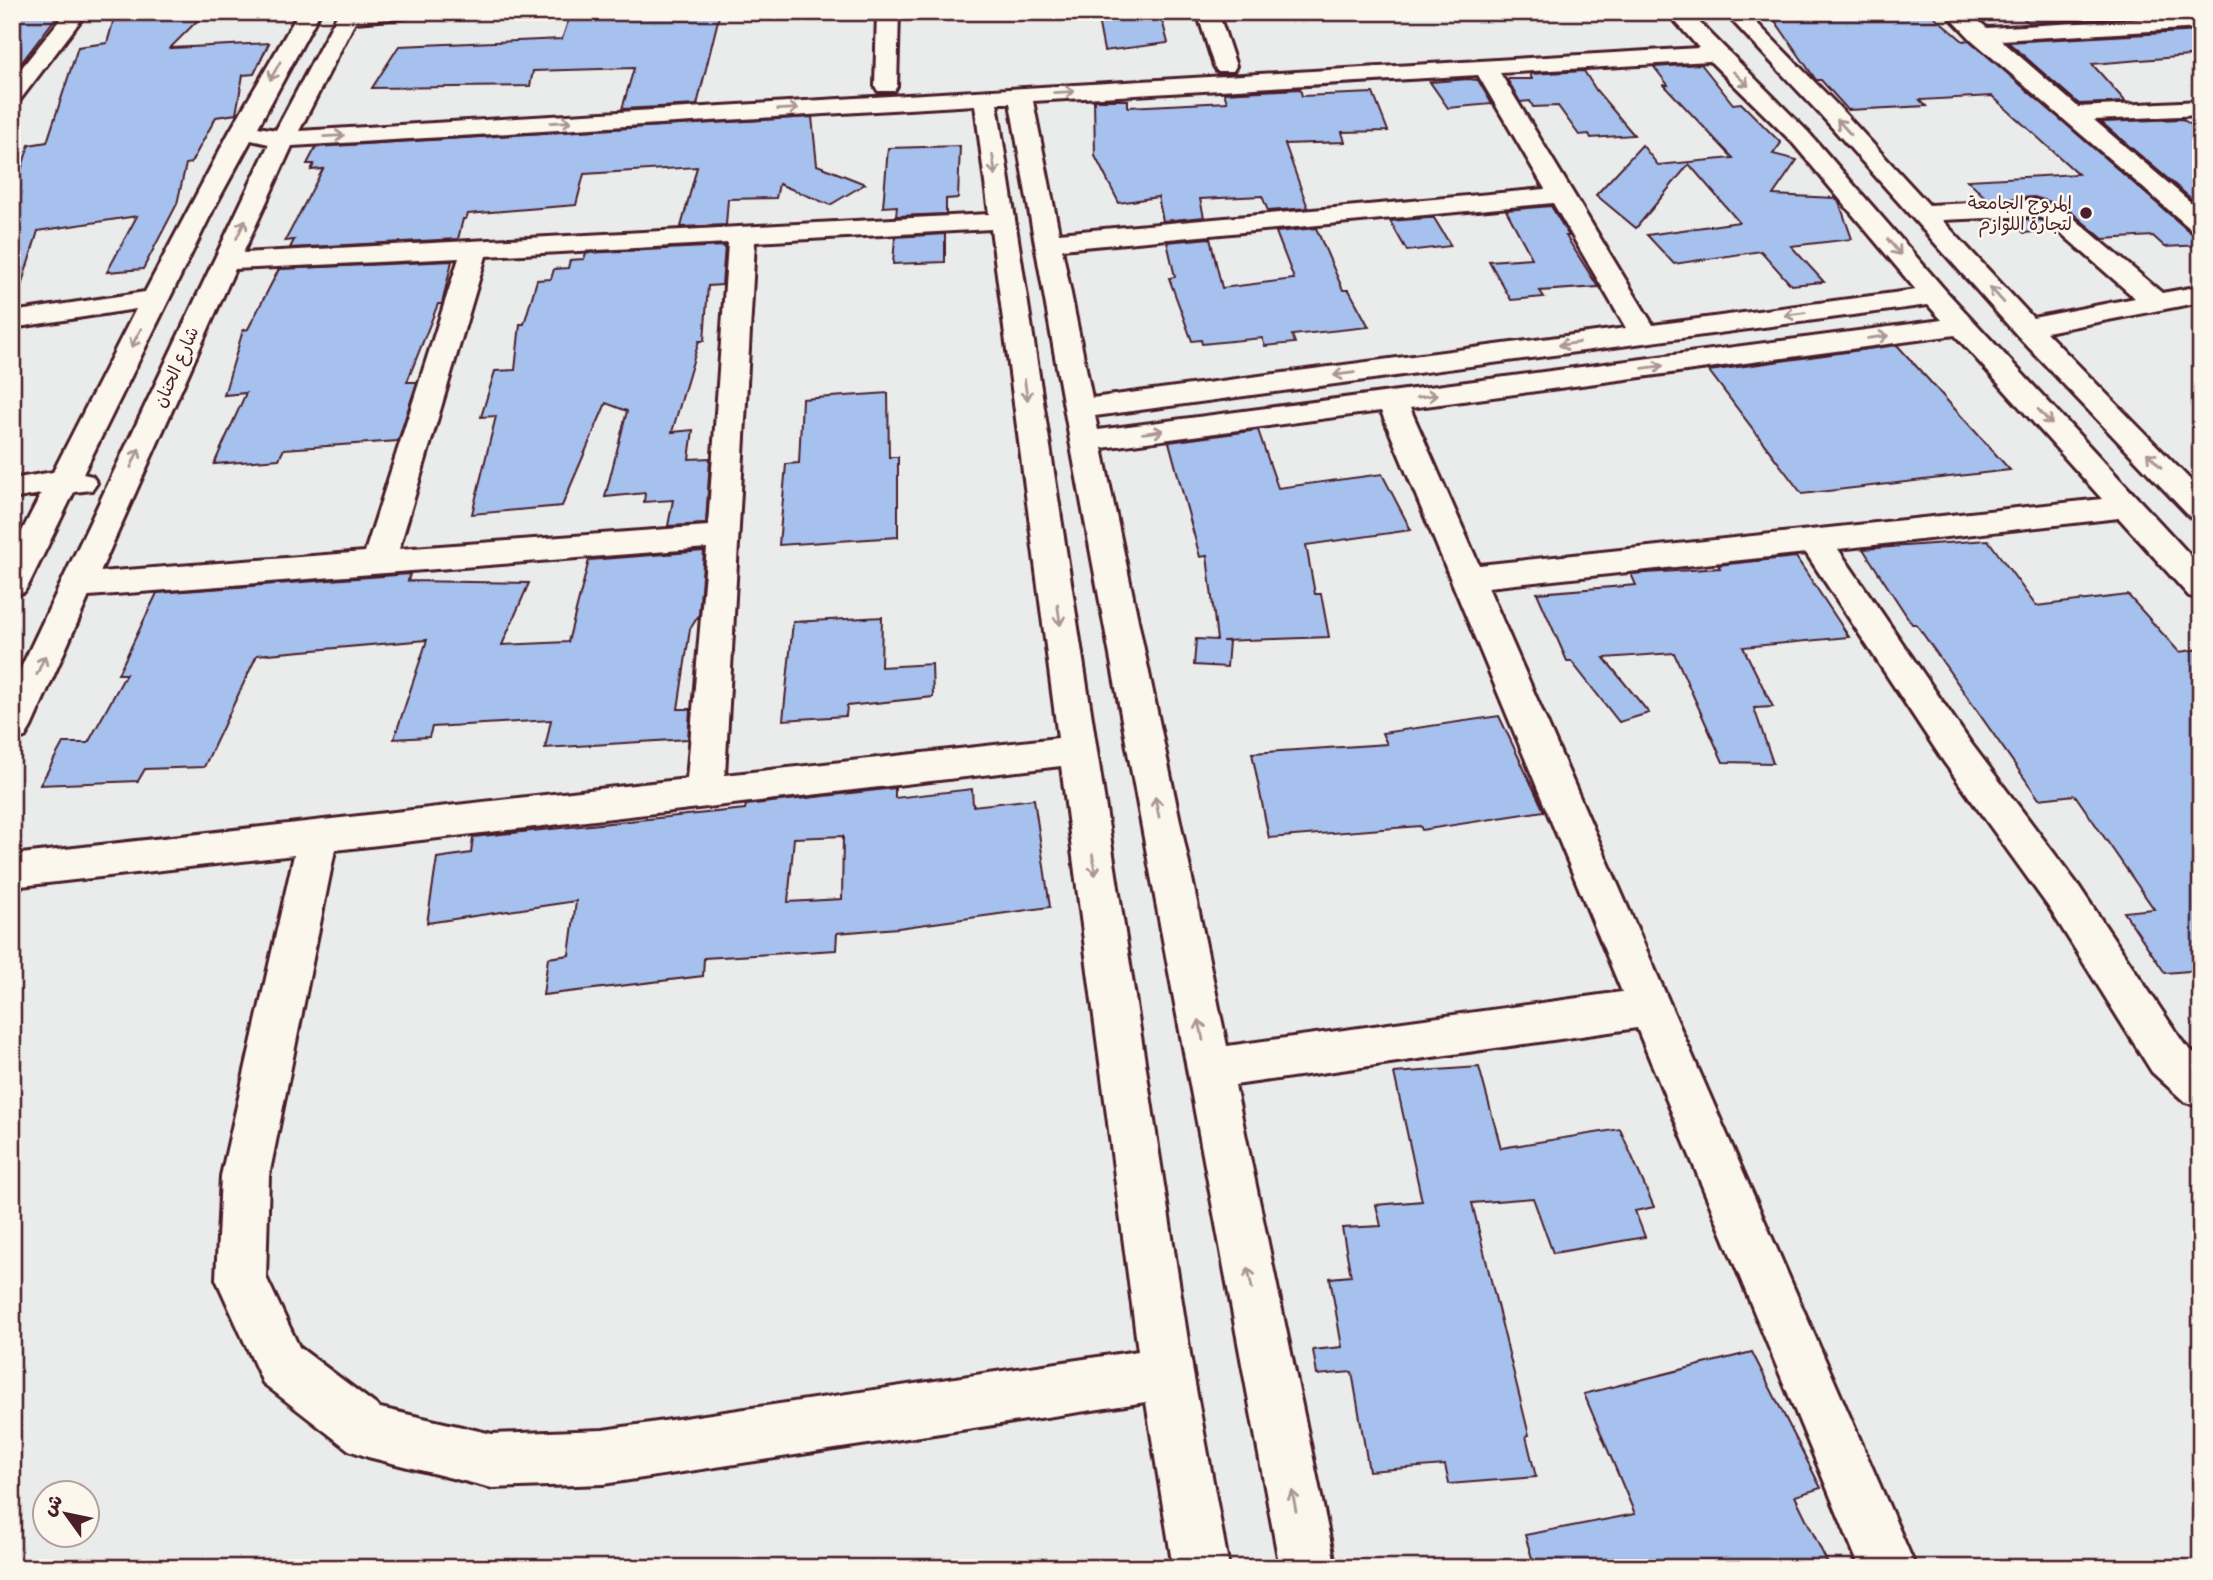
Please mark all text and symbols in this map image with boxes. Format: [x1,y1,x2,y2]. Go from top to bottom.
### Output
one-way arrow [268,60,281,81]
one-way arrow [1732,71,1749,88]
one-way arrow [1052,86,1075,99]
one-way arrow [776,102,798,115]
one-way arrow [549,116,572,129]
one-way arrow [1836,119,1853,136]
one-way arrow [322,129,344,142]
one-way arrow [988,153,1001,176]
place label: المروج الجامعة لتجارة اللوازم [1968,190,2072,238]
marker: المروج الجامعة لتجارة اللوازم [2078,205,2094,221]
one-way arrow [234,219,248,240]
one-way arrow [1886,238,1902,256]
one-way arrow [1989,286,2005,304]
one-way arrow [1784,308,1807,321]
street label: شارع الحنان [147,322,204,411]
one-way arrow [129,327,143,348]
one-way arrow [1867,331,1889,344]
one-way arrow [1558,338,1581,351]
one-way arrow [1641,360,1664,373]
one-way arrow [1333,367,1356,380]
one-way arrow [1020,378,1033,401]
one-way arrow [1415,390,1438,403]
one-way arrow [2037,408,2054,425]
one-way arrow [1141,426,1164,439]
one-way arrow [129,447,142,469]
one-way arrow [2145,452,2162,469]
one-way arrow [1052,603,1065,626]
one-way arrow [34,655,48,676]
one-way arrow [1150,796,1163,819]
one-way arrow [1088,853,1101,875]
one-way arrow [1193,1020,1207,1042]
one-way arrow [1242,1267,1256,1290]
north arrow [32,1478,102,1548]
text: ش [35,1489,68,1521]
one-way arrow [1287,1490,1301,1513]

